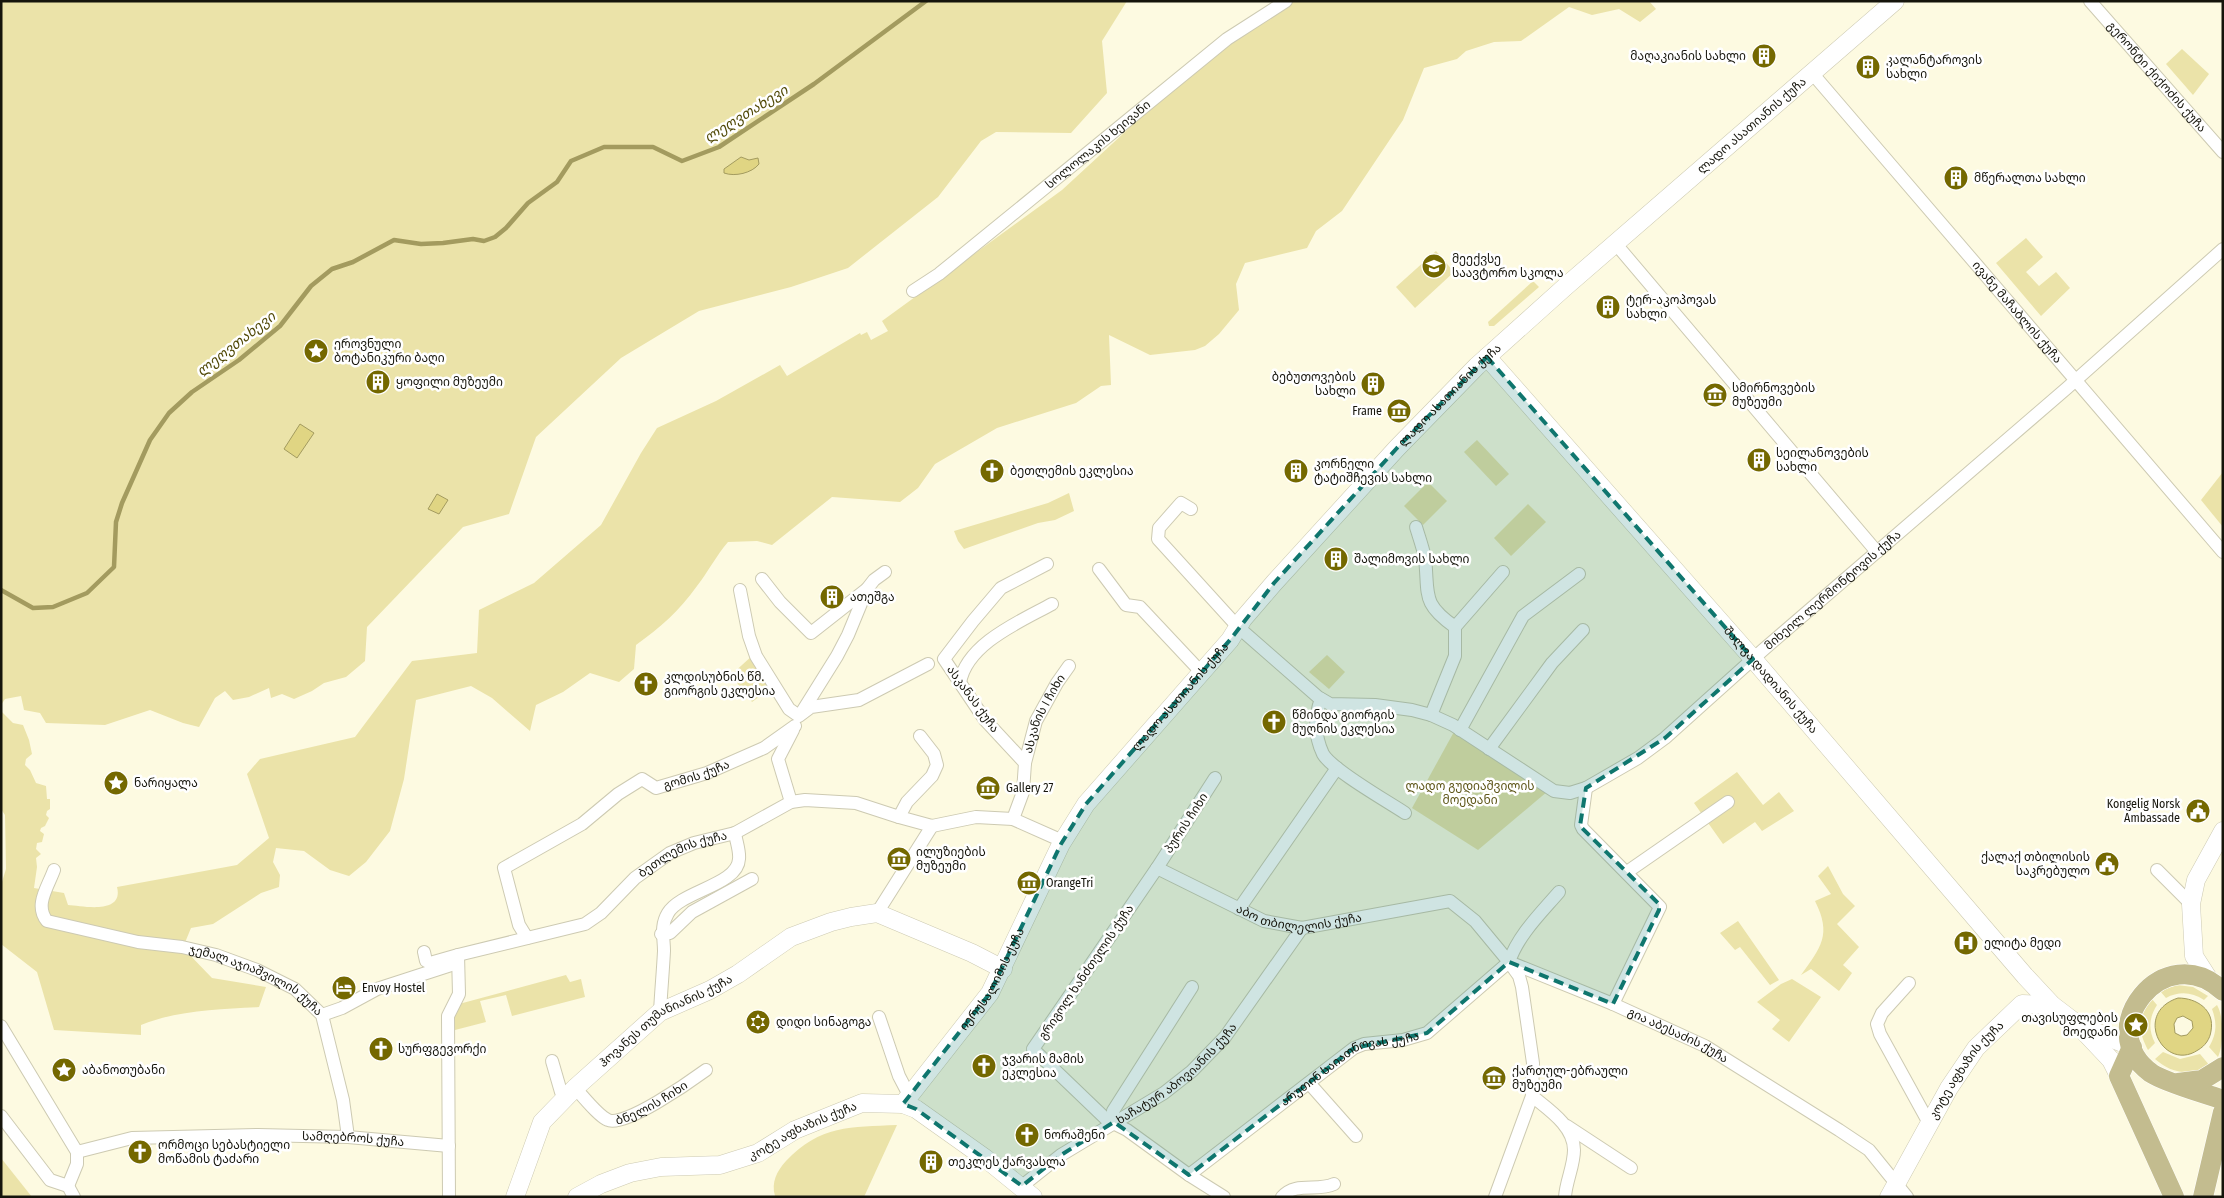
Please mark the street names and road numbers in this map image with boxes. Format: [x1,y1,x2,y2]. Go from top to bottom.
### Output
street label: გერონტი ქიქოძის ქუჩა [2104,19,2209,135]
street label: ლადო ასათიანის ქუჩა [1694,74,1809,177]
street label: სოლოლაკის ხეივანი [1042,97,1153,192]
street label: ივანე მაჩაბლის ქუჩა [1969,258,2065,366]
street label: ლადო ასათიანის ქუჩა [1395,341,1504,450]
street label: მიხეილ ლერმონტოვის ქუჩა [1761,527,1904,653]
street label: შალვა დადიანის ქუჩა [1721,624,1821,736]
street label: ლადო ასათიანის ქუჩა [1129,640,1231,754]
street label: ასკანას ქუჩა [944,663,1002,735]
street label: ასკანის I ჩიხი [1021,671,1068,755]
street label: გომის ქუჩა [662,757,732,792]
street label: პურის ჩიხი [1161,790,1211,856]
street label: ბეთლემის ქუჩა [635,828,728,881]
street label: აბო თბილელის ქუჩა [1234,901,1363,935]
street label: გრიგოლ ხანძთელის ქუჩა [1036,902,1137,1043]
street label: იერუსალიმის ქუჩა [957,926,1027,1033]
street label: ჯემალ აჯიაშვილის ქუჩა [187,942,325,1019]
street label: ჰოვანეს თუმანიანის ქუჩა [596,972,735,1070]
street label: გია აბესაძის ქუჩა [1626,1005,1731,1066]
street label: კოტე აფხაზის ქუჩა [1926,1018,2007,1122]
street label: ხაჩატურ აბოვიანის ქუჩა [1114,1021,1240,1127]
street label: არუთინ საიათნოვას ქუჩა [1278,1029,1421,1109]
street label: ბნელის ჩიხი [614,1078,690,1128]
street label: კოტე აფხაზის ქუჩა [747,1099,859,1162]
street label: სამღებროს ქუჩა [302,1129,405,1149]

